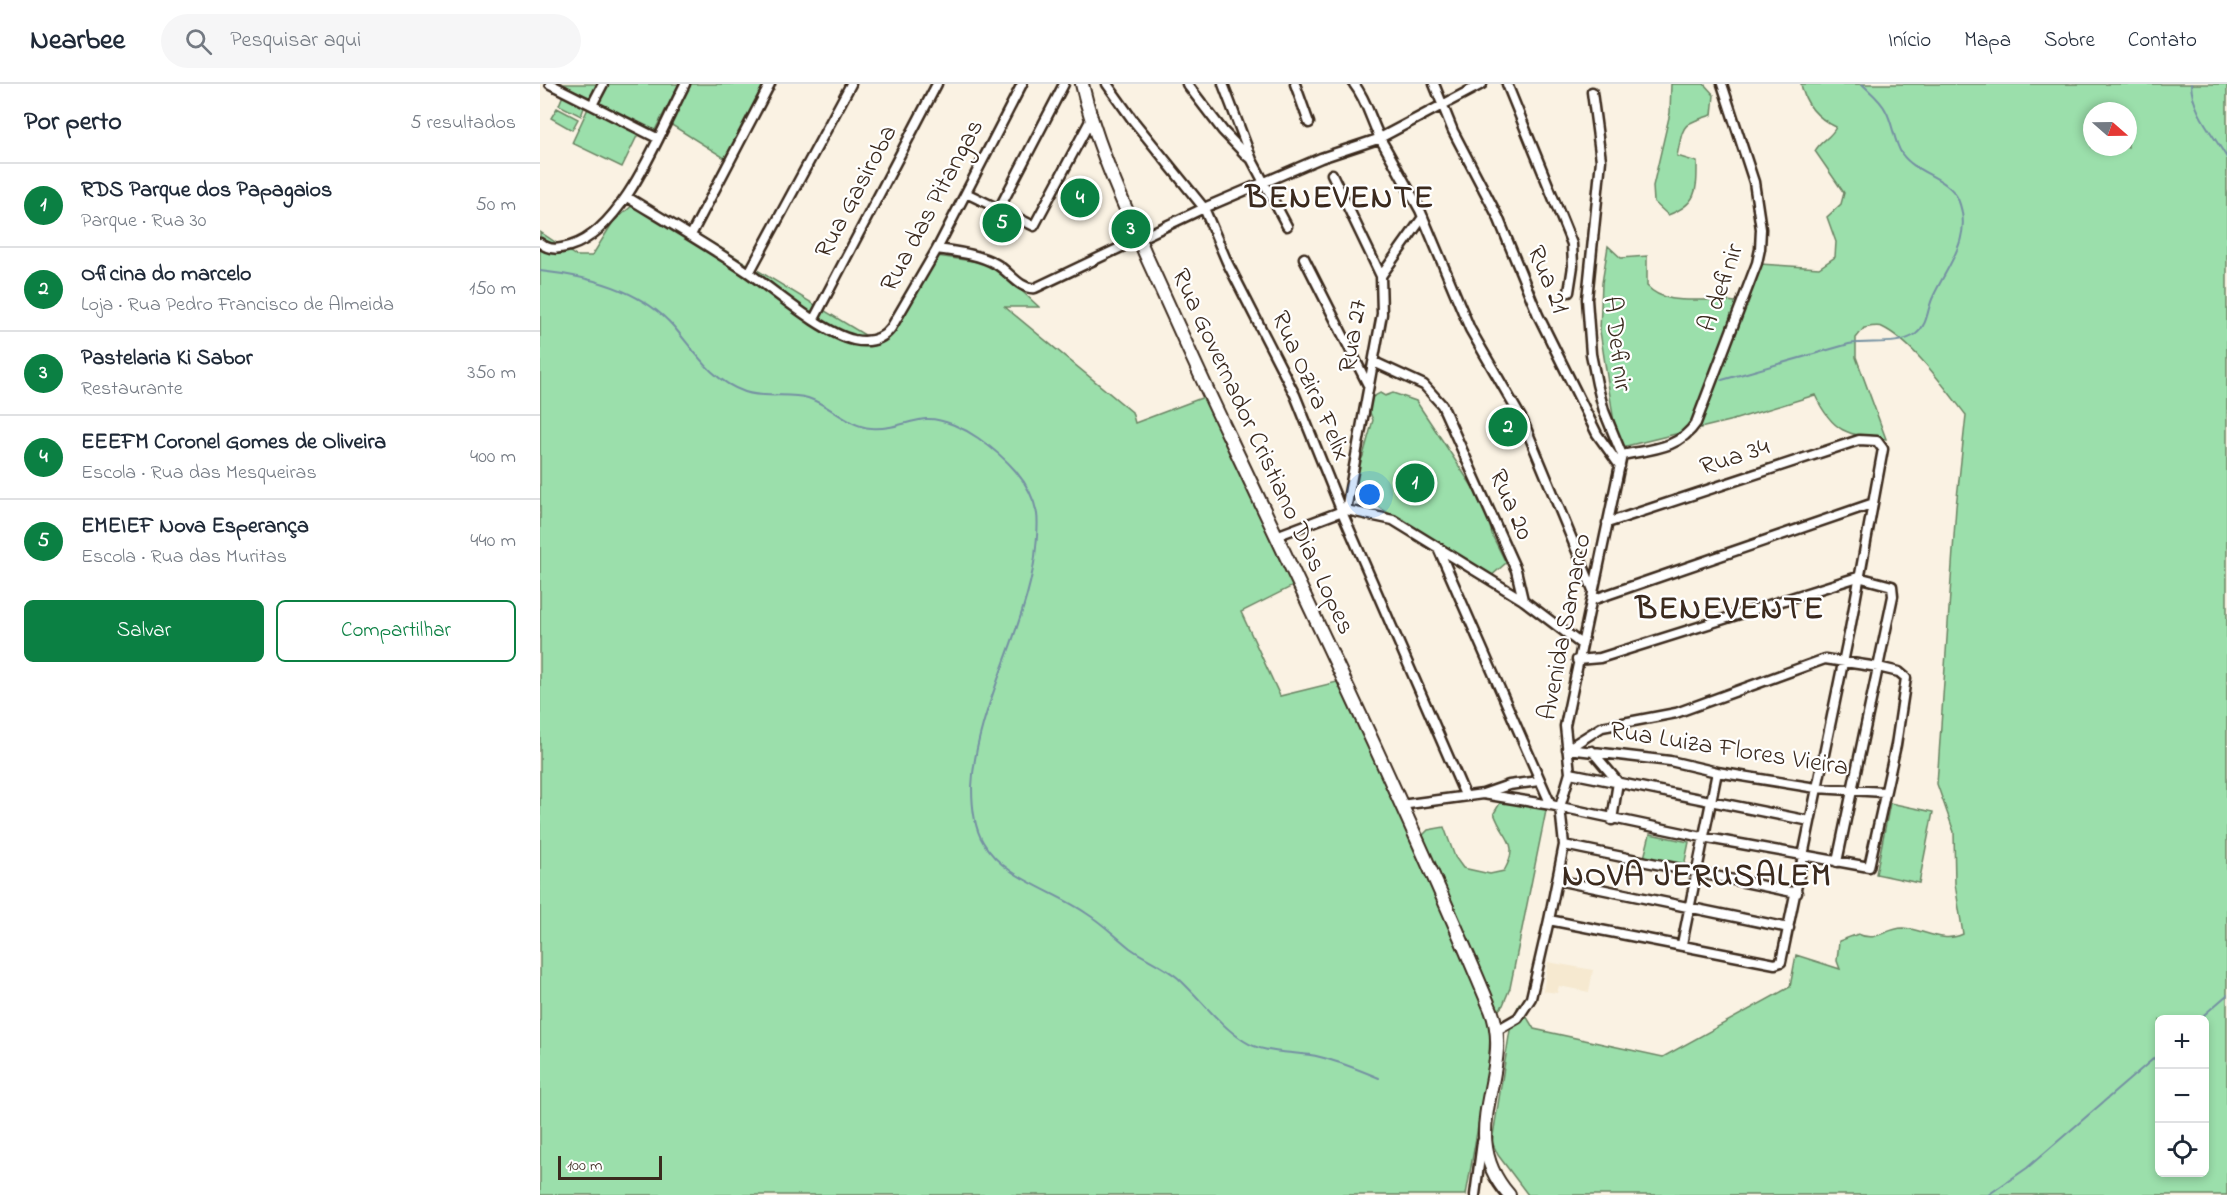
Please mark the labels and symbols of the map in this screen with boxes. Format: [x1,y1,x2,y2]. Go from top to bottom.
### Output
north arrow [2083,102,2137,156]
street label: Rua das Pitangas [871,113,995,299]
street label: Rua Gasiroba [806,118,908,266]
pin: 4 [1060,176,1100,220]
district label: BENEVENTE [1243,176,1435,223]
pin: 5 [982,200,1022,246]
pin: 3 [1112,206,1150,252]
street label: A definir [1689,238,1755,337]
street label: Rua 21 [1516,240,1578,320]
street label: Rua Governador Cristiano Dias Lopes [1160,263,1364,641]
street label: A Definir [1591,294,1641,395]
street label: Rua 27 [1329,297,1379,375]
street label: Rua Ozira Felix [1260,305,1360,467]
pin: 2 [1488,404,1528,450]
street label: Rua 34 [1695,429,1775,487]
pin: 1 [1396,460,1434,506]
street label: Rua 20 [1478,464,1542,546]
your location [1355,480,1384,509]
street label: Avenida Samarco [1529,531,1603,723]
district label: BENEVENTE [1633,587,1825,634]
street label: Rua Luiza Flores Vieira [1607,712,1851,788]
district label: NOVA JERUSALEM [1562,854,1832,901]
scale bar [558,1153,662,1180]

